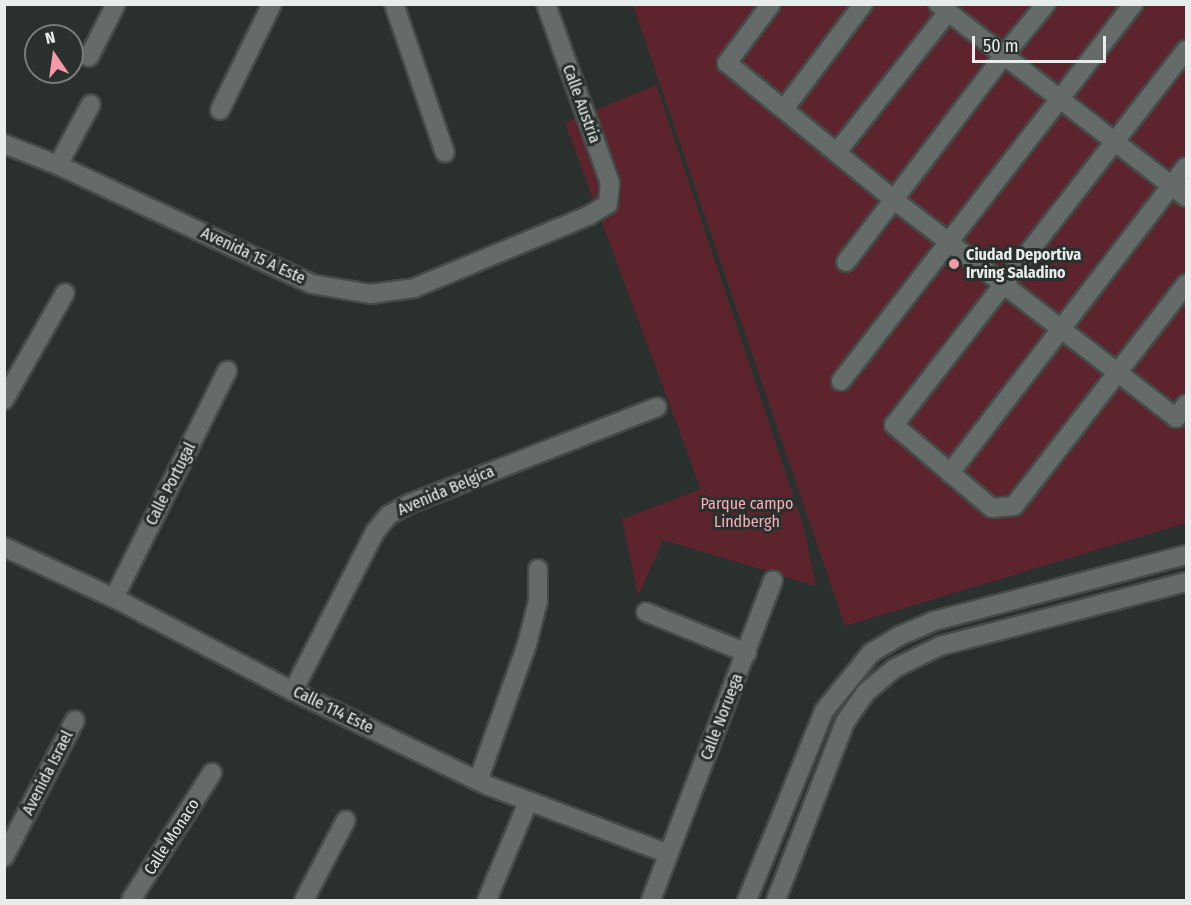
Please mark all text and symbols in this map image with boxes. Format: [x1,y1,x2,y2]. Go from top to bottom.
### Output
north arrow [24,24,84,84]
scale bar [975,24,1108,62]
text: N [43,28,57,48]
text: 50 m [983,35,1019,57]
street label: Calle Austria [558,62,604,146]
street label: Avenida 15 A Este [198,223,308,289]
place label: Ciudad Deportiva Irving Saladino [966,245,1081,283]
marker: Ciudad Deportiva Irving Saladino [947,257,961,271]
street label: Calle Portugal [142,439,200,529]
street label: Avenida Belgica [395,462,497,520]
park label: Parque campo Lindbergh [701,494,793,532]
street label: Calle Noruega [697,671,747,763]
street label: Calle 114 Este [290,682,376,738]
street label: Avenida Israel [19,728,77,818]
street label: Calle Monaco [140,795,204,879]

